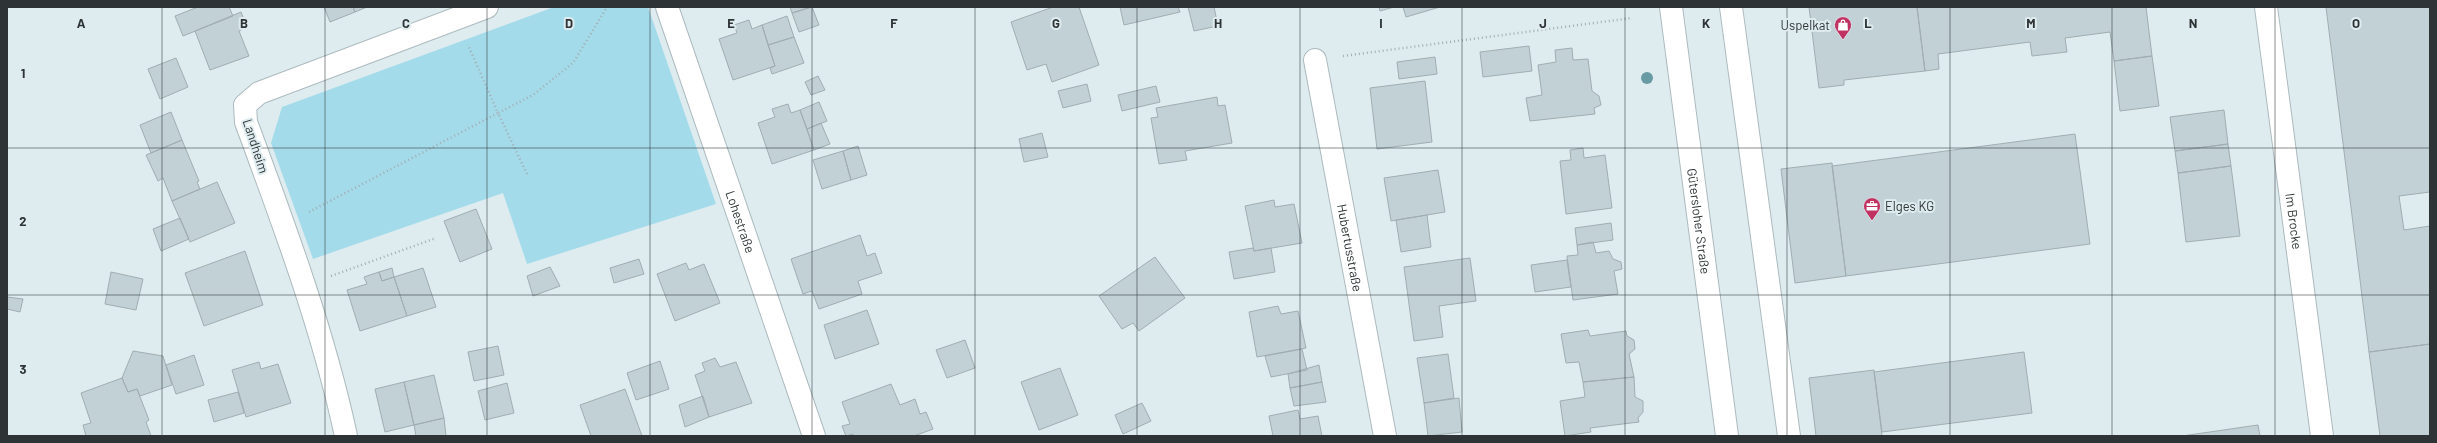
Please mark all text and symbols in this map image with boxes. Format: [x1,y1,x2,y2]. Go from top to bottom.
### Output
text: A [77,15,86,31]
text: B [240,15,248,31]
text: C [402,15,410,31]
text: D [565,15,573,31]
text: E [727,15,735,31]
text: F [890,15,898,31]
text: G [1052,15,1060,31]
text: H [1214,15,1222,31]
text: I [1379,15,1383,31]
text: J [1539,15,1547,31]
text: K [1702,15,1710,31]
shop icon: Uspelkat [1833,15,1853,40]
text: L [1864,15,1872,31]
text: M [2026,15,2036,31]
text: N [2189,15,2197,31]
text: O [2352,15,2360,31]
place label: Uspelkat [1781,17,1830,33]
text: 1 [21,65,25,81]
street label: Landheim [240,117,272,175]
street label: Gütersloher Straße [1684,167,1714,275]
street label: Lohestraße [723,189,759,255]
street label: Im Brocke [2282,192,2306,250]
office icon: Elges KG [1862,196,1882,221]
place label: Elges KG [1885,198,1934,214]
street label: Hubertusstraße [1334,203,1366,293]
text: 2 [19,213,27,229]
text: 3 [19,361,27,377]

